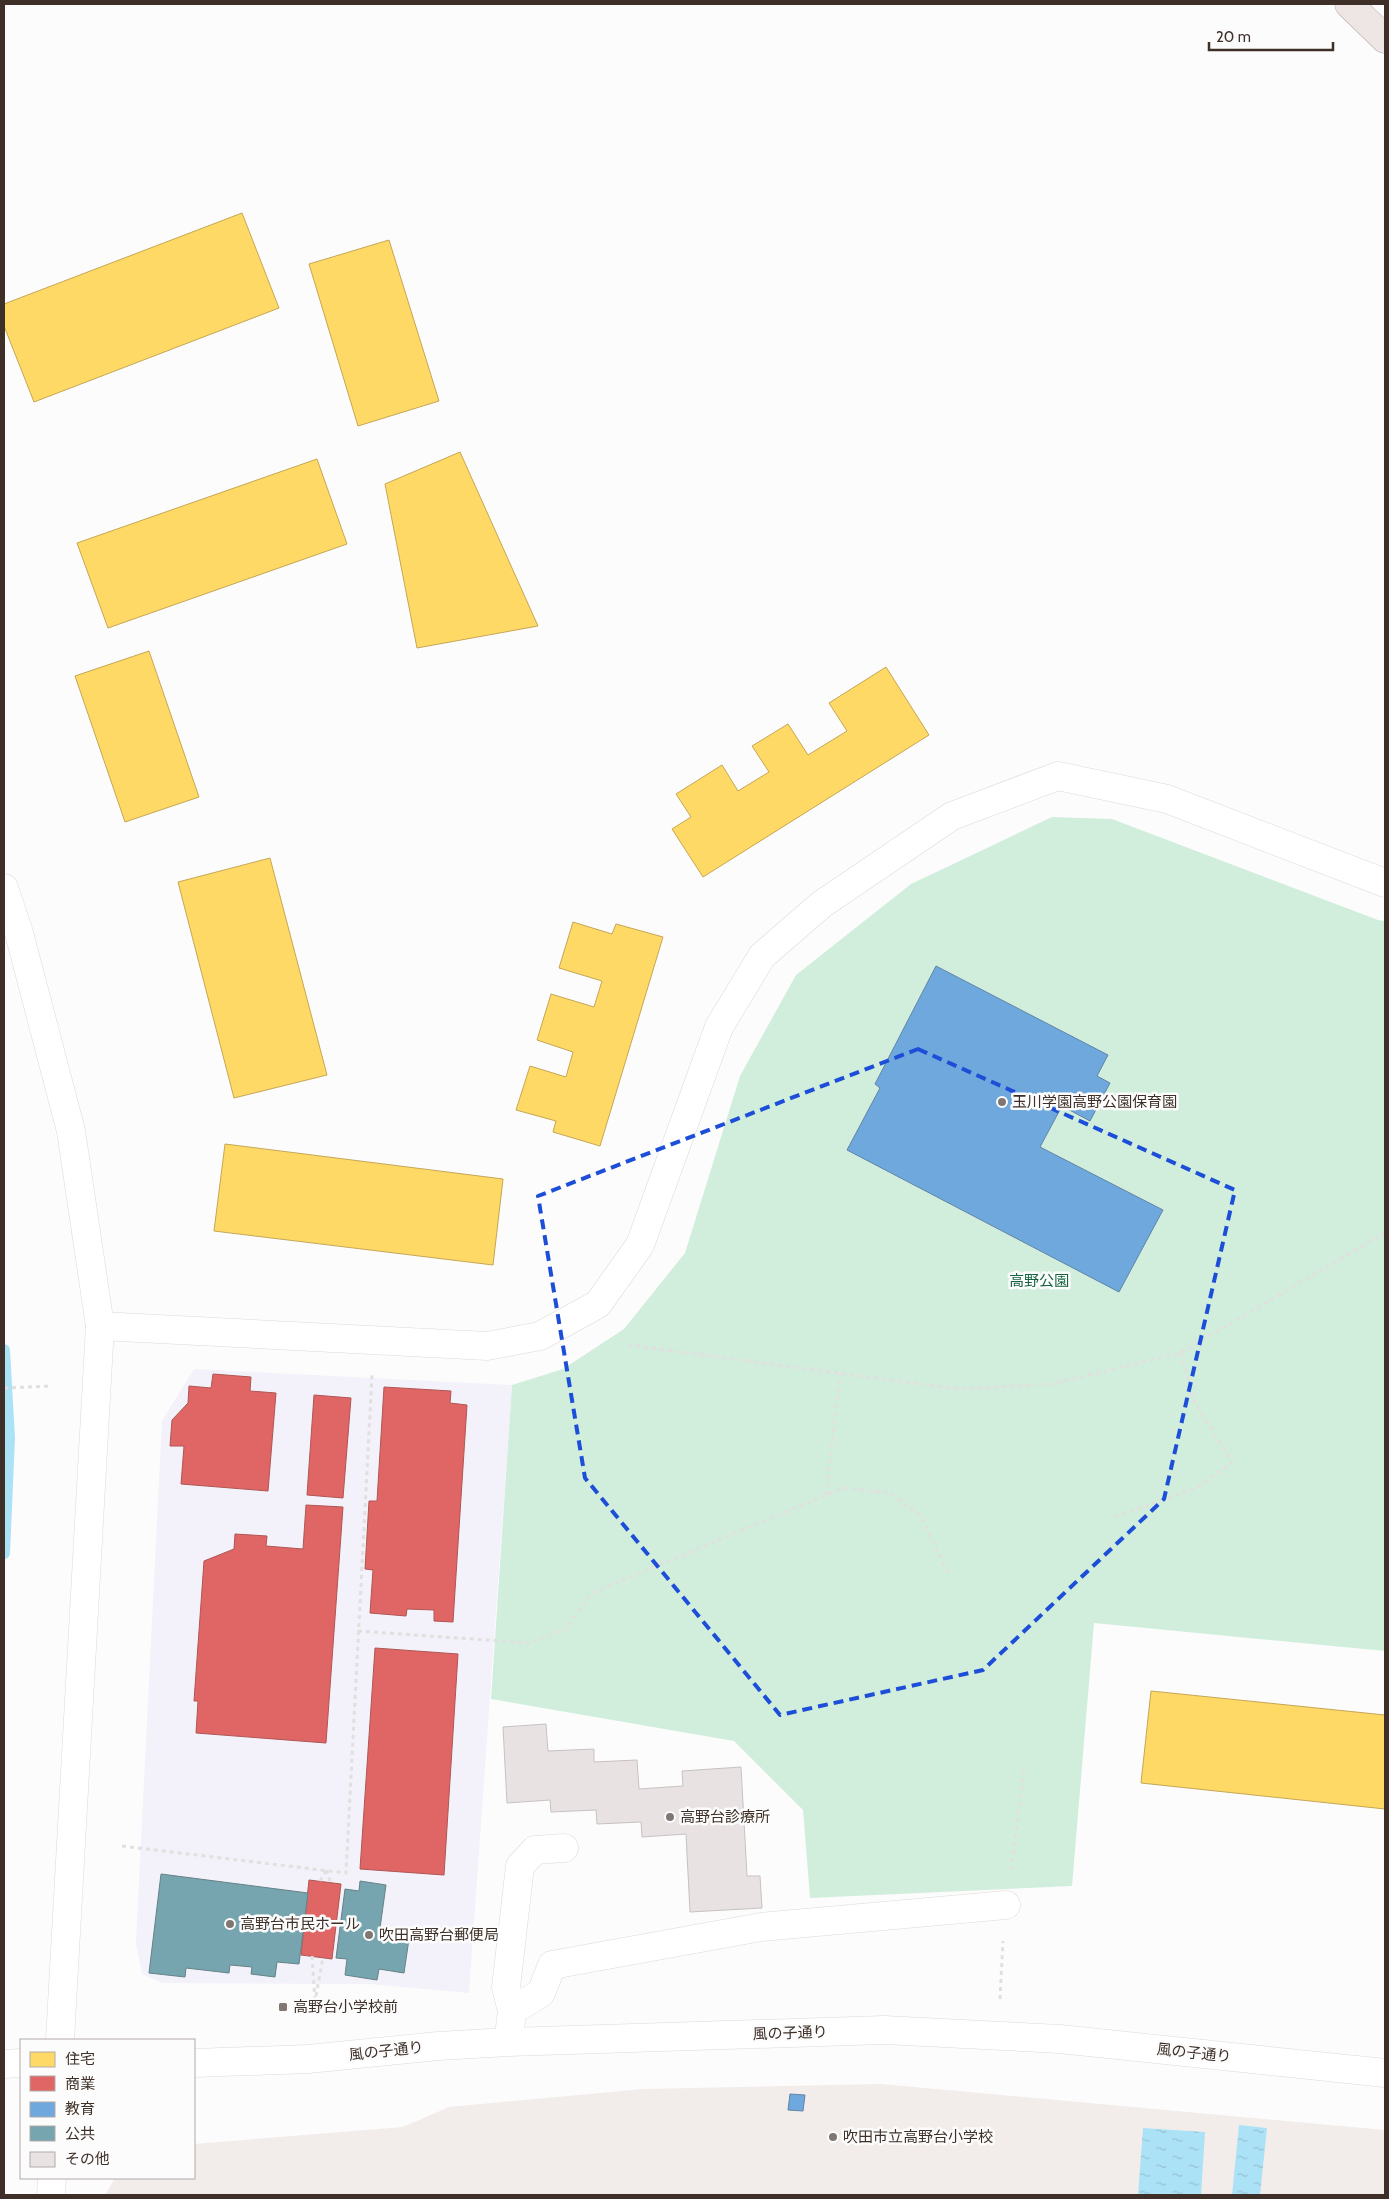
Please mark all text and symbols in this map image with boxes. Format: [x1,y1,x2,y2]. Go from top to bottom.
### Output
scale bar [1209,20,1333,52]
text: 20 m [1216,28,1251,46]
place label: 玉川学園高野公園保育園 [1012,1093,1177,1111]
marker: 玉川学園高野公園保育園 [996,1096,1008,1108]
park label: 高野公園 [1009,1272,1069,1290]
place label: 高野台診療所 [680,1808,770,1826]
marker: 高野台診療所 [664,1811,676,1823]
place label: 高野台市民ホール [240,1915,360,1933]
marker: 高野台市民ホール [224,1918,236,1930]
place label: 吹田高野台郵便局 [379,1926,499,1944]
marker: 吹田高野台郵便局 [363,1929,375,1941]
place label: 高野台小学校前 [293,1998,398,2016]
marker: 高野台小学校前 [277,2001,289,2013]
street label: 風の子通り [752,2023,828,2043]
street label: 風の子通り [348,2038,424,2064]
legend [20,2039,195,2179]
street label: 風の子通り [1156,2040,1232,2066]
text: 住宅 [65,2050,95,2068]
text: 商業 [65,2075,95,2093]
text: 教育 [65,2100,95,2118]
text: 公共 [65,2125,95,2143]
place label: 吹田市立高野台小学校 [843,2128,993,2146]
marker: 吹田市立高野台小学校 [827,2131,839,2143]
text: その他 [65,2150,110,2168]

